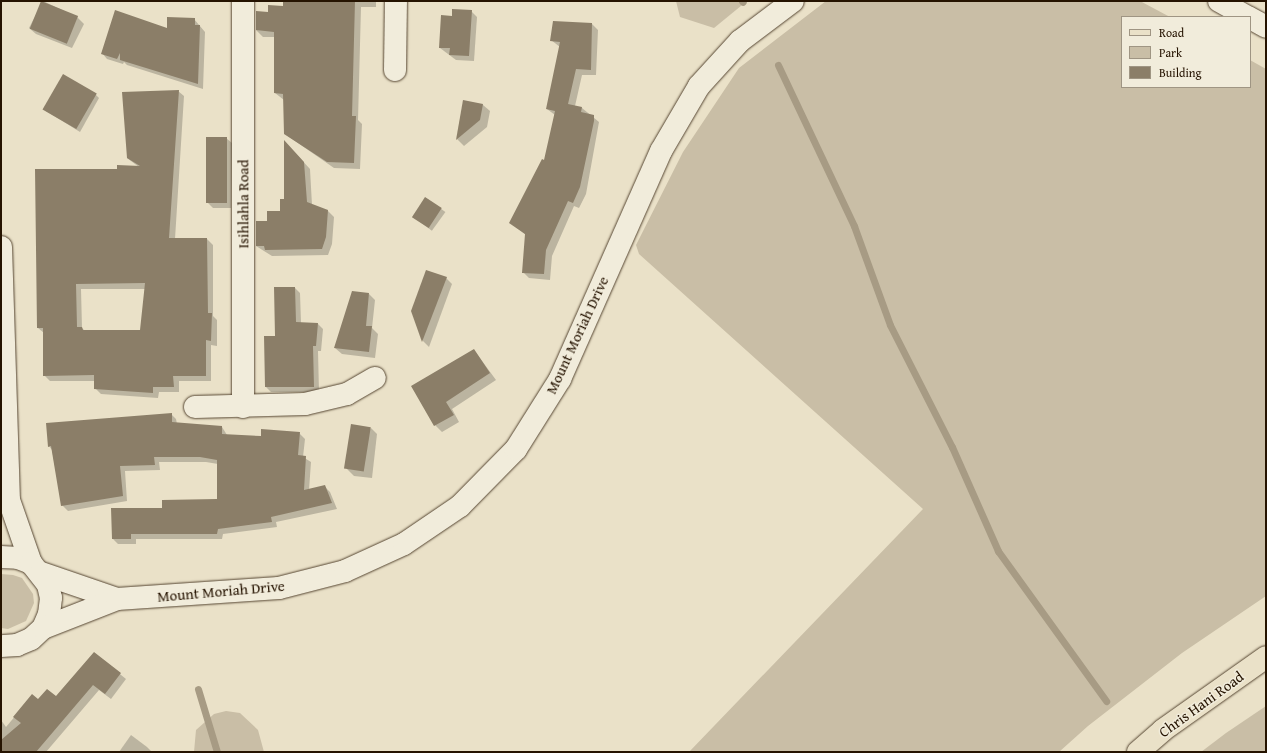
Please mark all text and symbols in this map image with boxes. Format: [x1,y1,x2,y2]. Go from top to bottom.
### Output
legend [1121,16,1251,88]
text: Road [1159,24,1184,41]
text: Park [1159,44,1182,61]
text: Building [1159,64,1202,81]
street label: Isihlahla Road [234,160,252,248]
street label: Mount Moriah Drive [542,273,612,397]
street label: Mount Moriah Drive [157,576,285,606]
street label: Chris Hani Road [1155,667,1247,741]

